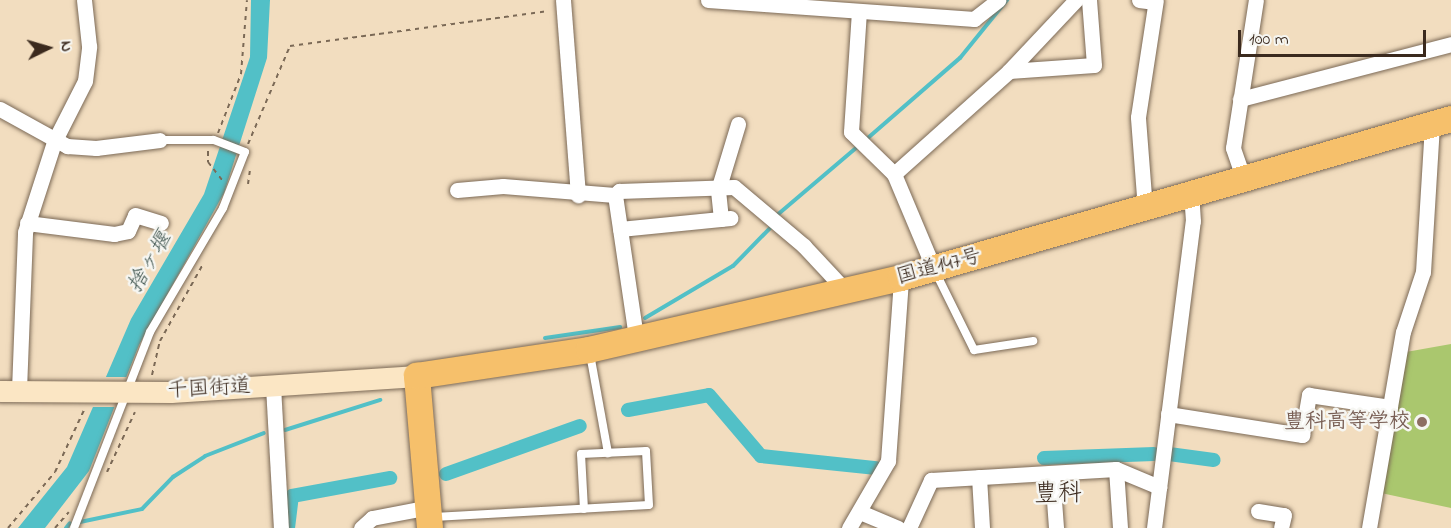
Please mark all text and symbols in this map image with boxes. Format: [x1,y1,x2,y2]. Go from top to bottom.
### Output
north arrow [18,18,78,78]
scale bar [1241,18,1428,56]
text: 100 m [1249,27,1289,53]
text: N [54,40,78,53]
water label: 捨ヶ堰 [123,228,179,298]
street label: 国道147号 [894,244,984,290]
street label: 千国街道 [166,374,252,404]
place label: 豊科高等学校 [1284,409,1410,435]
marker: 豊科高等学校 [1415,415,1429,429]
district label: 豊科 [1034,481,1082,509]

